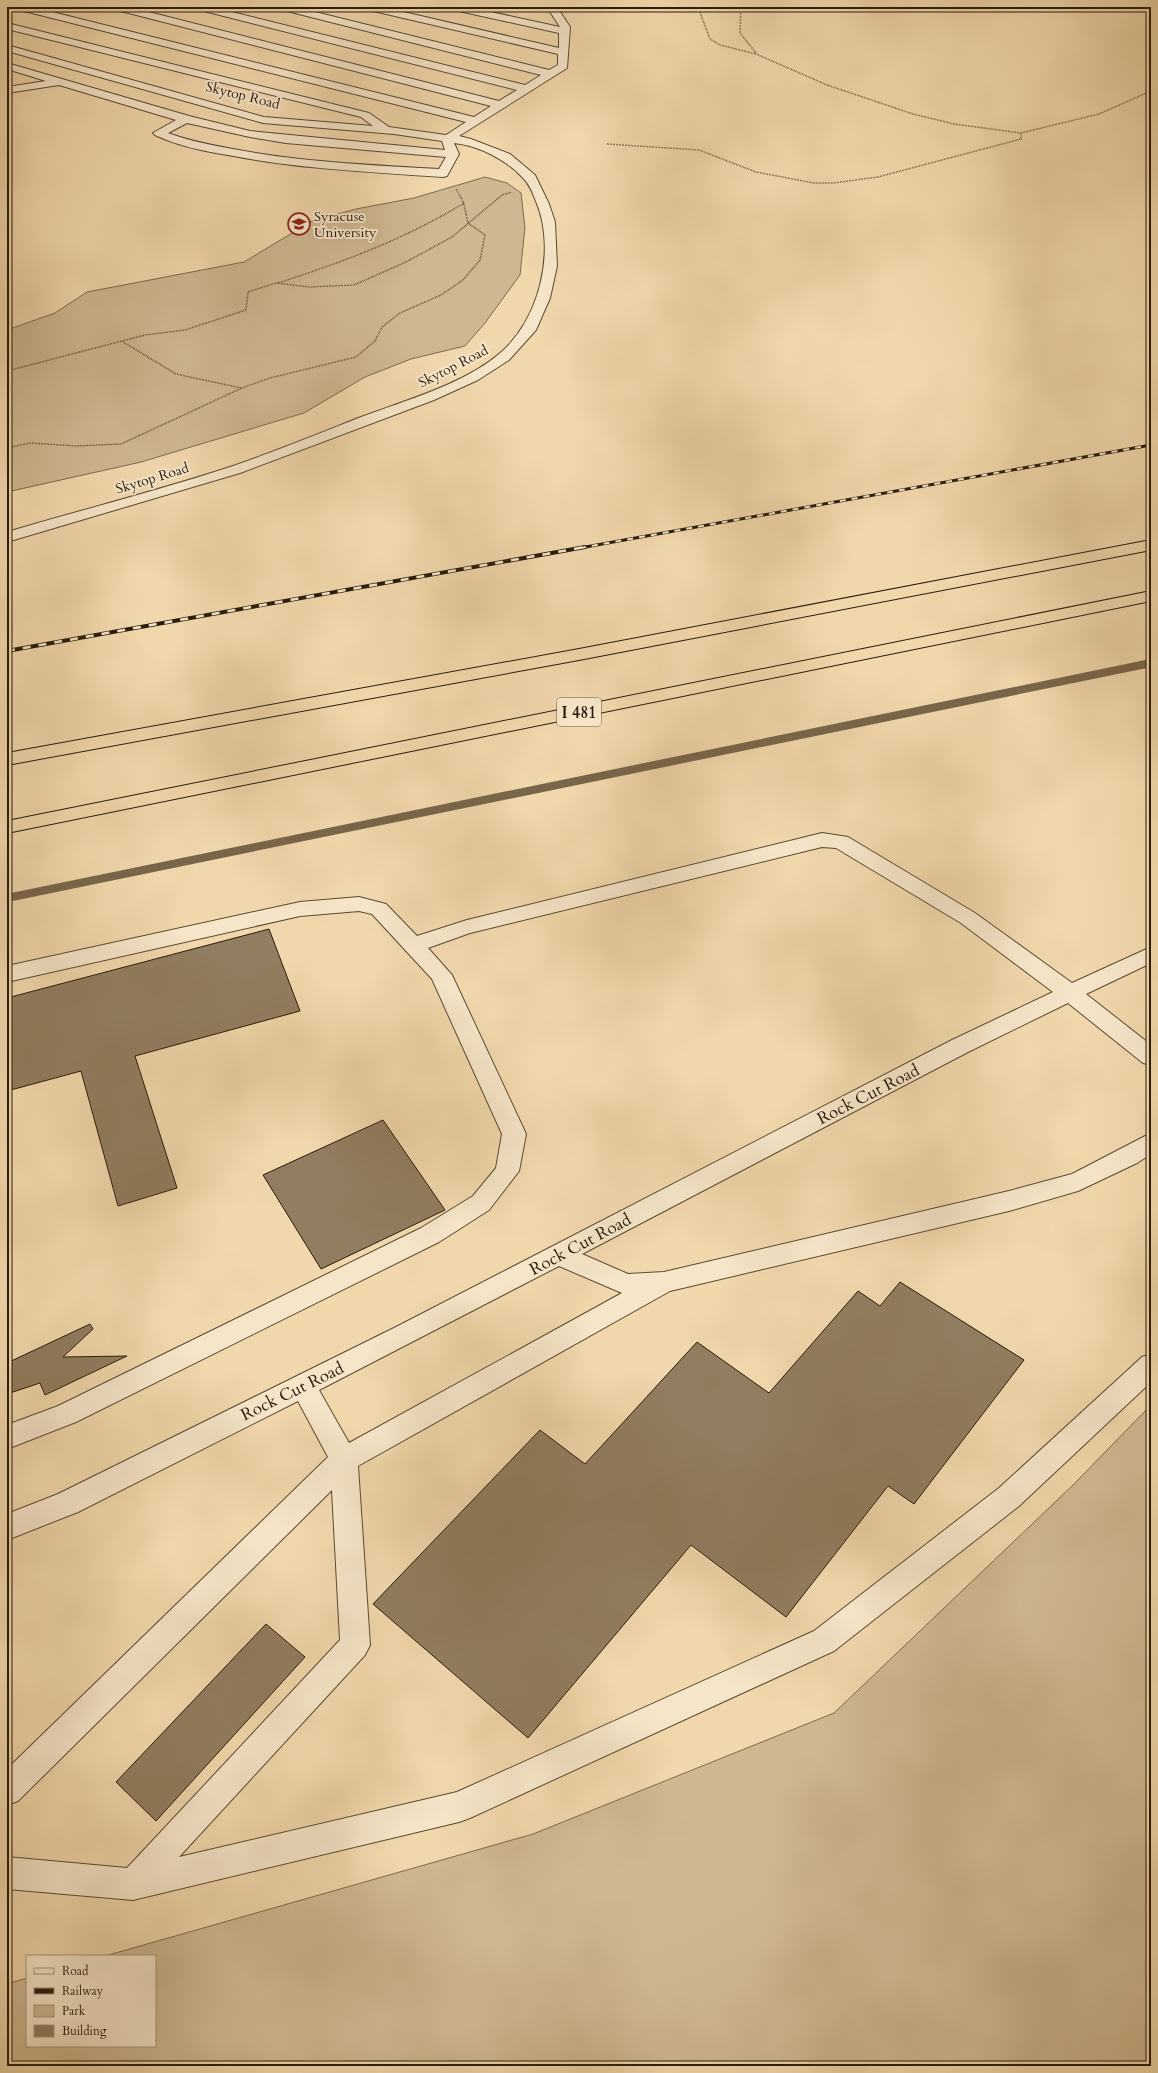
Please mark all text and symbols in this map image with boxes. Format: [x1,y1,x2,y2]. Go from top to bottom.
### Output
street label: Skytop Road [204,77,283,114]
place label: Syracuse University [314,207,377,242]
school or university icon: Syracuse University [286,211,312,237]
street label: Skytop Road [415,341,492,392]
street label: Skytop Road [113,458,192,499]
road number: I 481 [557,698,601,726]
street label: Rock Cut Road [813,1059,923,1130]
street label: Rock Cut Road [525,1208,635,1281]
street label: Rock Cut Road [237,1357,348,1426]
legend [26,1955,156,2047]
text: Road [62,1963,89,1979]
text: Railway [62,1983,104,1999]
text: Park [62,2003,86,2019]
text: Building [62,2023,107,2039]

